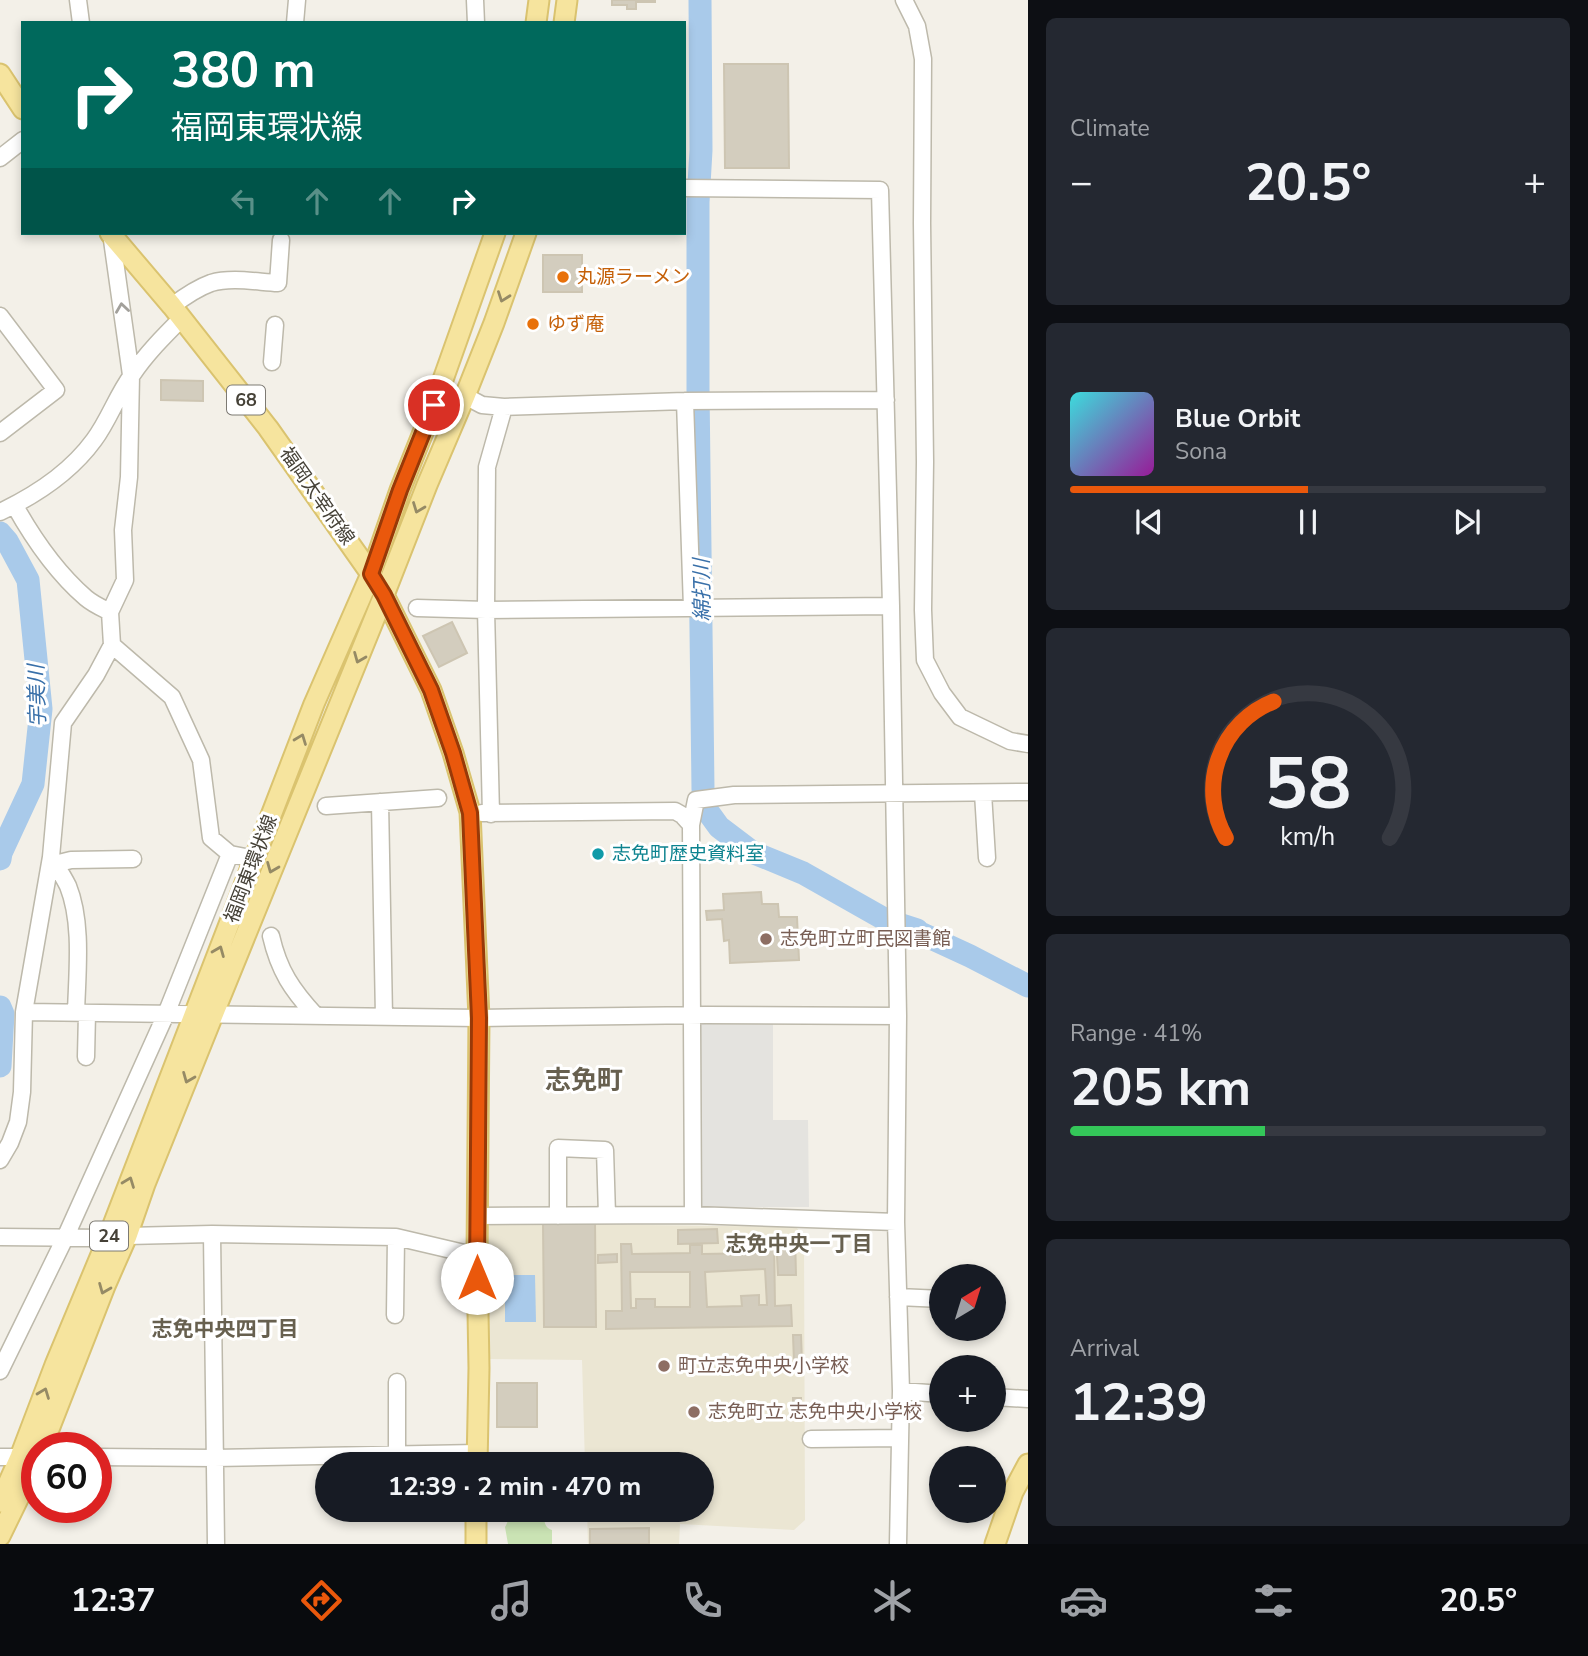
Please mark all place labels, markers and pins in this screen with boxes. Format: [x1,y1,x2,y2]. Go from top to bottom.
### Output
place label: 丸源ラーメン [577,264,690,290]
marker: 丸源ラーメン [555,269,571,285]
place label: ゆず庵 [547,311,604,337]
marker: ゆず庵 [525,316,541,332]
pin [404,375,464,435]
place label: 志免町歴史資料室 [612,841,764,867]
marker: 志免町歴史資料室 [590,846,606,862]
place label: 志免町立町民図書館 [780,926,951,952]
marker: 志免町立町民図書館 [758,931,774,947]
place label: 町立志免中央小学校 [678,1353,849,1379]
marker: 町立志免中央小学校 [656,1358,672,1374]
place label: 志免町立 志免中央小学校 [708,1399,922,1425]
marker: 志免町立 志免中央小学校 [686,1404,702,1420]

